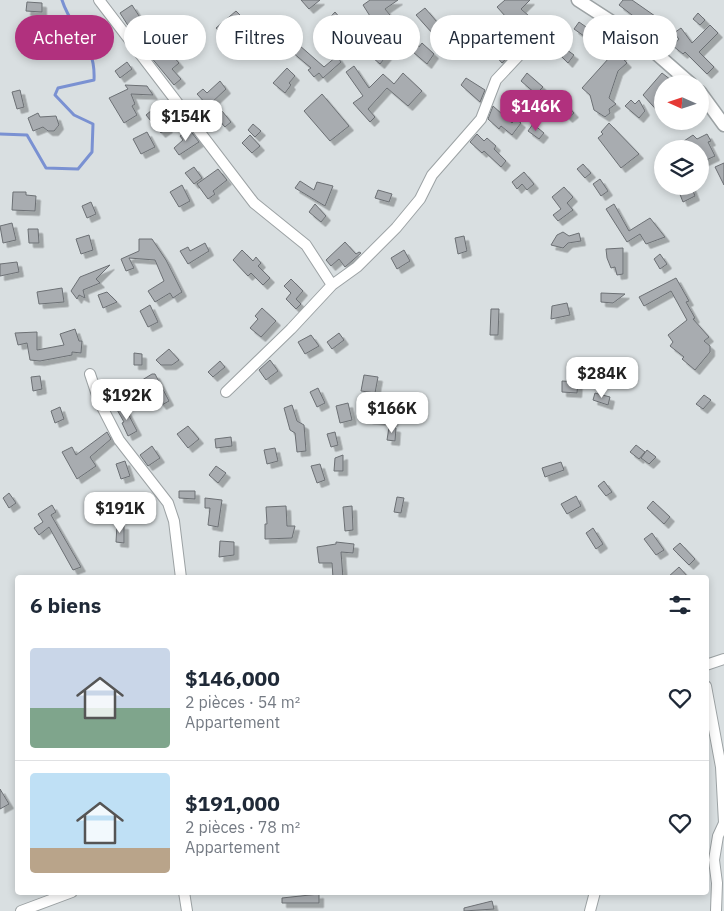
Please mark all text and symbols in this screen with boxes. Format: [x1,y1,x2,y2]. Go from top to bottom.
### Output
chip: Acheter [15,15,114,60]
chip: Louer [124,15,206,60]
chip: Filtres [216,15,303,60]
chip: Nouveau [313,15,420,60]
chip: Appartement [430,15,573,60]
chip: Maison [583,15,677,60]
north arrow [654,75,709,130]
map controls [654,75,709,195]
pin: $146K [501,90,571,132]
text: $146K [511,96,561,116]
pin: $154K [151,100,221,142]
text: $154K [161,106,211,126]
button: layers [654,140,709,195]
pin: $284K [567,356,637,399]
text: $284K [577,363,627,383]
pin: $192K [92,378,162,421]
text: $192K [102,385,152,405]
pin: $166K [357,392,427,434]
text: $166K [367,398,417,418]
pin: $191K [85,492,155,534]
text: $191K [95,498,145,518]
text: 6 biens [30,591,101,619]
icon: filters [666,591,694,619]
text: $146,000 [185,664,280,692]
icon: home [70,668,130,728]
icon: heart [666,684,694,712]
text: 2 pièces · 54 m² [185,692,300,712]
text: Appartement [185,712,280,732]
text: $191,000 [185,789,280,817]
icon: home [70,793,130,853]
icon: heart [666,809,694,837]
text: 2 pièces · 78 m² [185,817,300,837]
text: Appartement [185,837,280,857]

